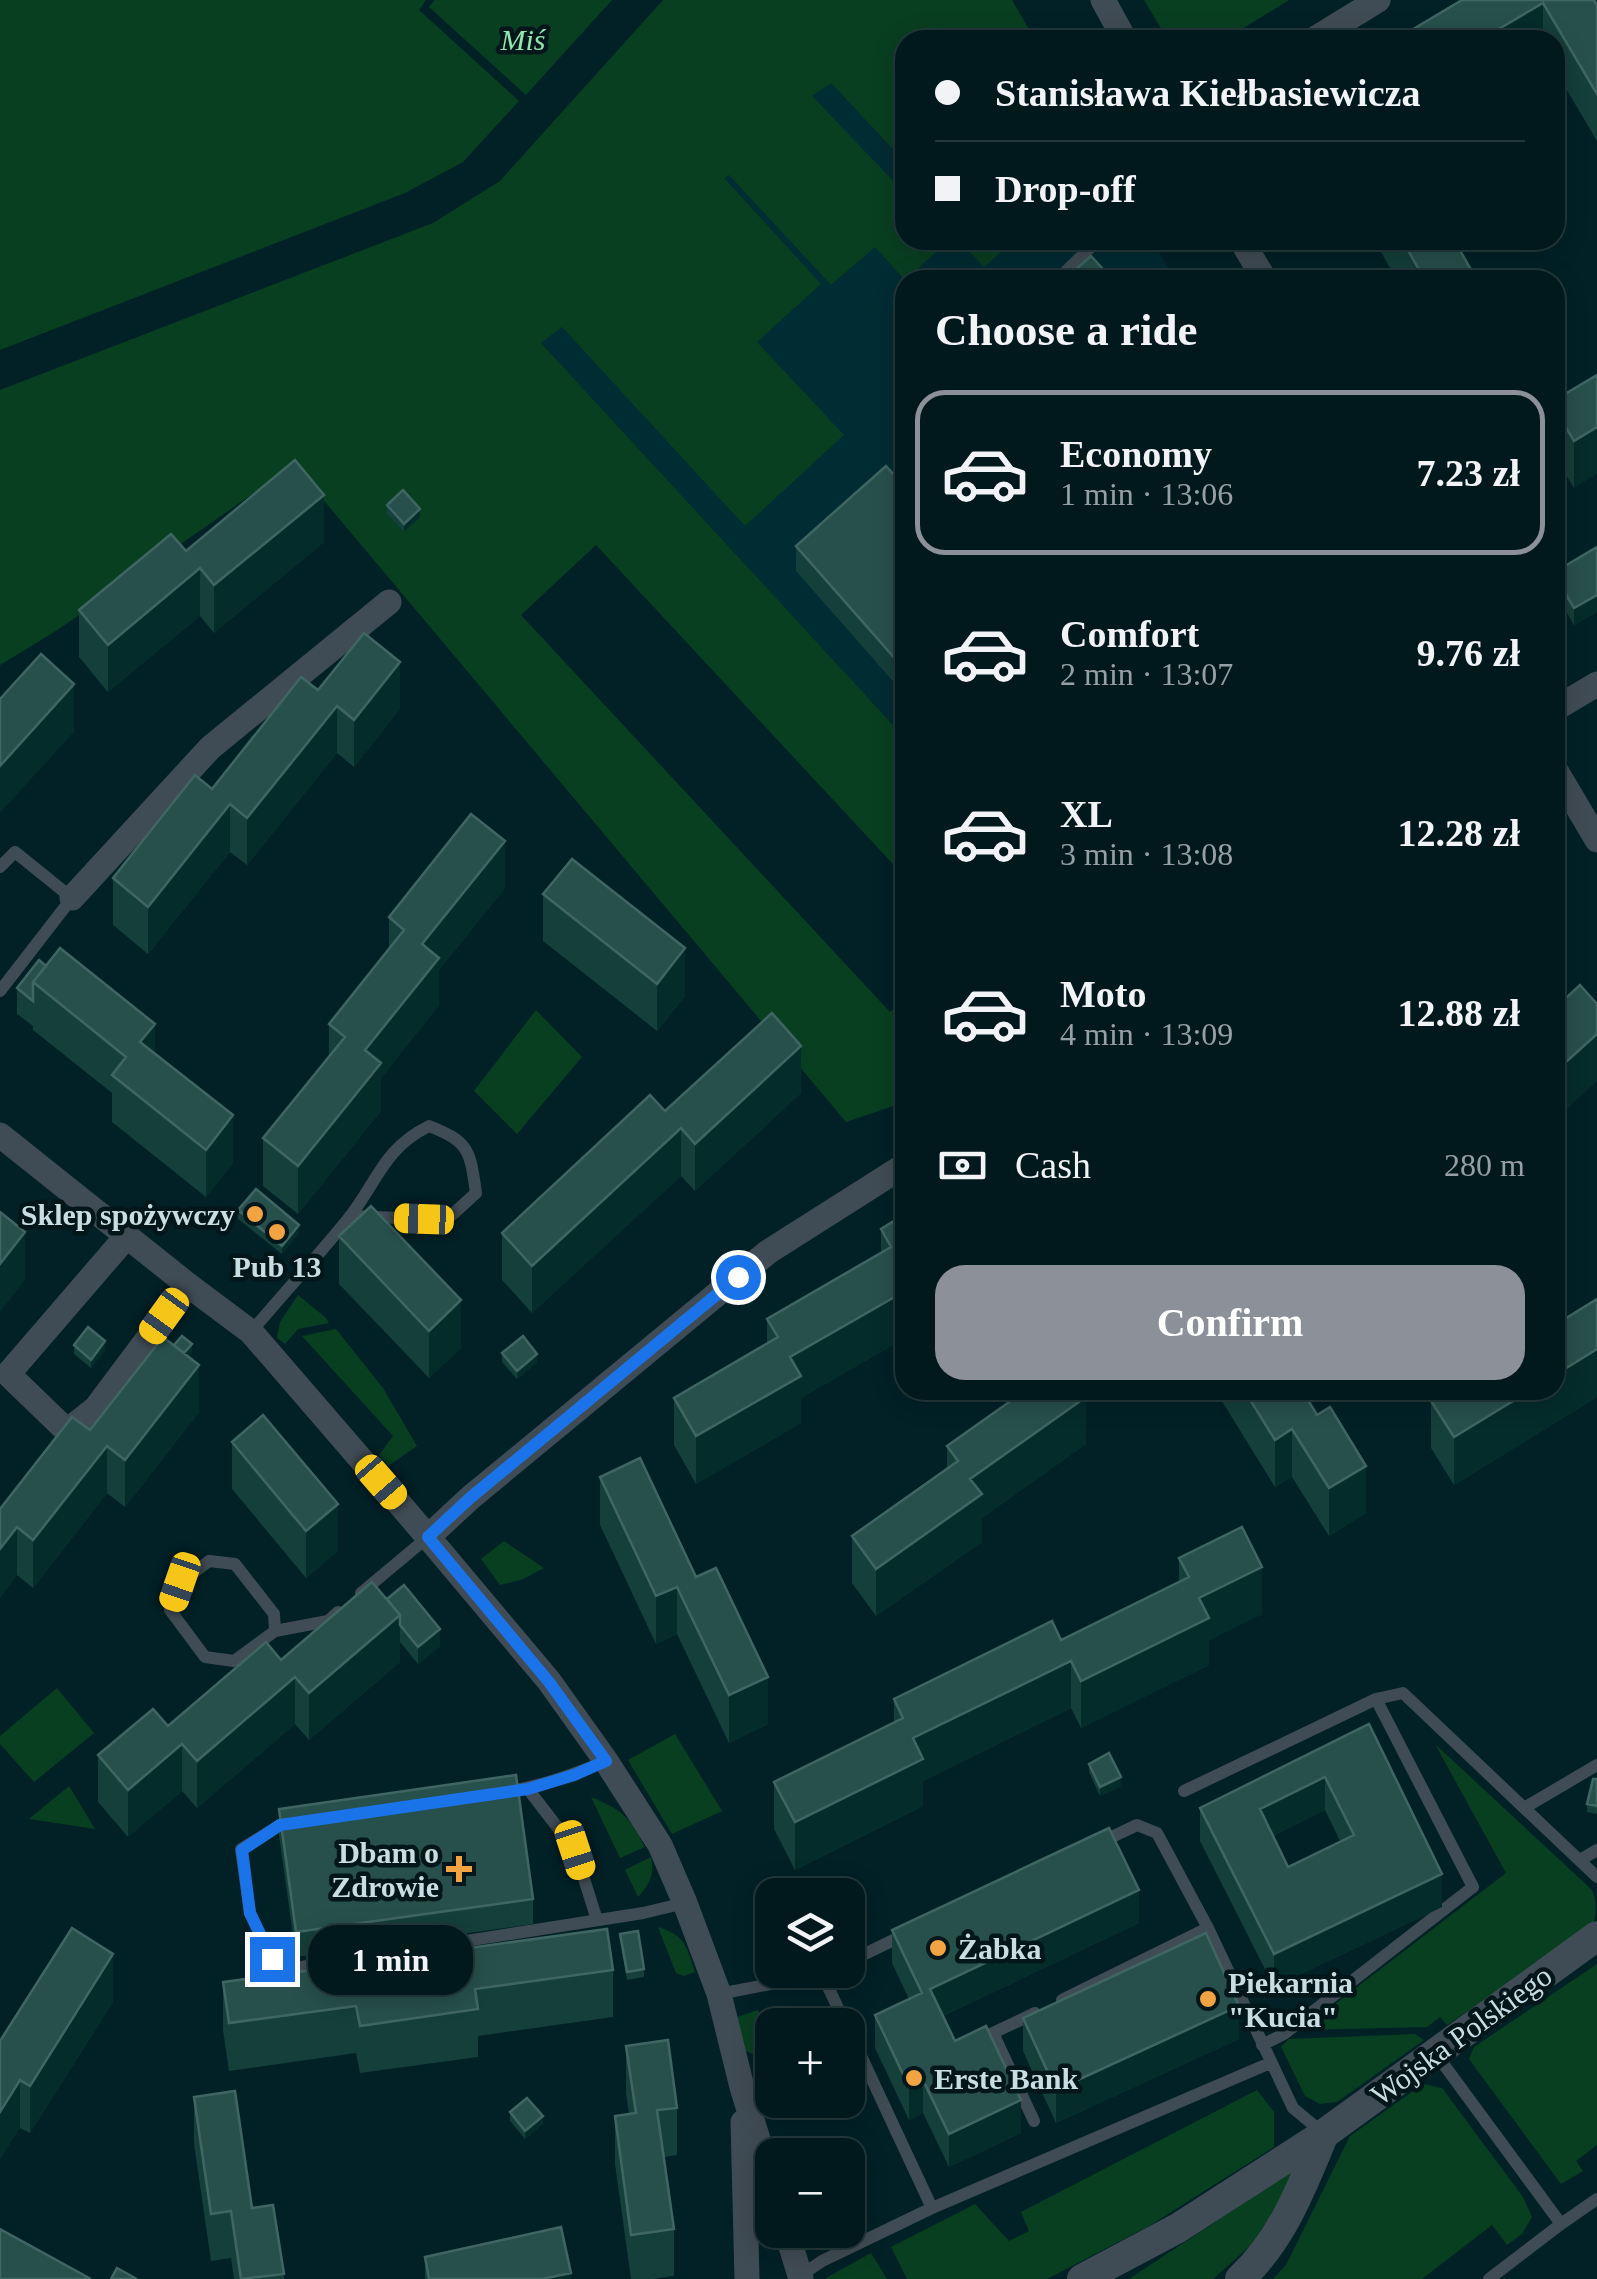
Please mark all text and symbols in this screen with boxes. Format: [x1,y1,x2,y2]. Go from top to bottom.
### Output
park label: Miś [500,23,547,56]
text: Stanisława Kiełbasiewicza [995,72,1420,114]
text: Drop-off [995,168,1136,210]
text: Choose a ride [935,305,1198,355]
icon: car [940,428,1030,518]
text: Economy [1060,433,1212,475]
text: 7.23 zł [1417,452,1520,494]
text: 1 min · 13:06 [1060,476,1233,512]
icon: car [940,608,1030,698]
text: Comfort [1060,613,1199,655]
text: 9.76 zł [1417,632,1520,674]
text: 2 min · 13:07 [1060,656,1233,692]
icon: car [940,788,1030,878]
text: XL [1060,793,1113,835]
text: 12.28 zł [1398,812,1520,854]
text: 3 min · 13:08 [1060,836,1233,872]
icon: car [940,968,1030,1058]
text: Moto [1060,973,1147,1015]
text: 12.88 zł [1398,992,1520,1034]
text: 4 min · 13:09 [1060,1016,1233,1052]
icon: cash [935,1138,990,1193]
text: Cash [1015,1144,1091,1186]
text: 280 m [1444,1147,1525,1183]
place label: Sklep spożywczy [21,1198,235,1231]
marker: Sklep spożywczy [244,1203,266,1225]
car [393,1203,455,1235]
marker: Pub 13 [266,1221,288,1243]
place label: Pub 13 [232,1250,322,1283]
route start [716,1255,761,1300]
button: Confirm [935,1265,1525,1380]
car [134,1283,194,1349]
car [350,1450,412,1514]
car [156,1549,204,1615]
car [551,1817,599,1883]
place label: Dbam o Zdrowie [331,1836,439,1903]
marker: Dbam o Zdrowie [448,1858,470,1880]
map controls [755,1878,865,2248]
button: layers [755,1878,865,1988]
callout: 1 min [307,1924,472,1994]
place label: Żabka [958,1932,1041,1965]
route end [250,1937,295,1982]
marker: Żabka [927,1937,949,1959]
text: 1 min [352,1942,429,1978]
street label: Wojska Polskiego [1364,1958,1558,2112]
place label: Piekarnia "Kucia" [1228,1966,1353,2033]
marker: Piekarnia "Kucia" [1197,1988,1219,2010]
button: + [755,2008,865,2118]
place label: Erste Bank [934,2062,1079,2095]
marker: Erste Bank [903,2067,925,2089]
button: − [755,2138,865,2248]

